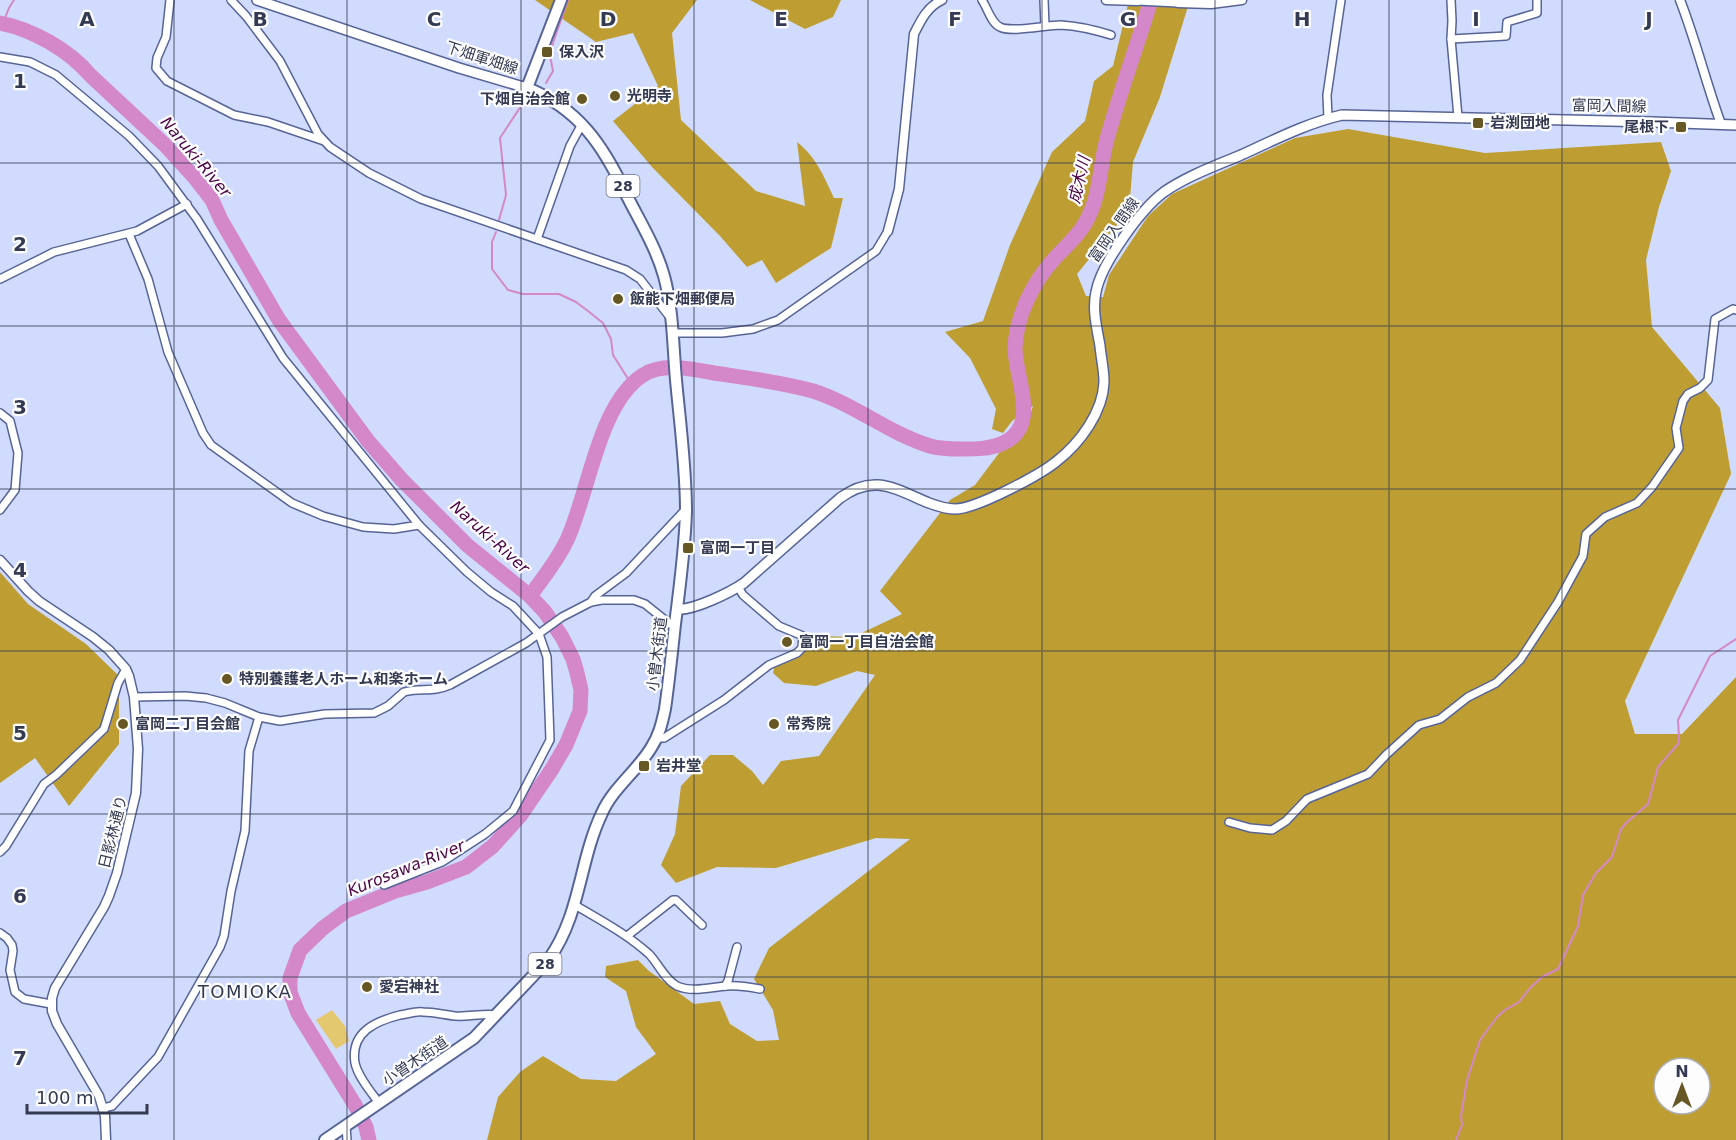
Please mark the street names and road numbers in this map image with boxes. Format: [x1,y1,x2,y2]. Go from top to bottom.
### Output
street label: 下畑軍畑線 [444,38,520,78]
street label: 富岡入間線 [1571,96,1647,116]
road number: 28 [606,175,640,197]
street label: 富岡入間線 [1085,194,1143,266]
street label: 小曽木街道 [643,616,671,692]
street label: 日影林通り [95,793,131,871]
road number: 28 [528,953,562,975]
street label: 小曽木街道 [379,1033,451,1089]

